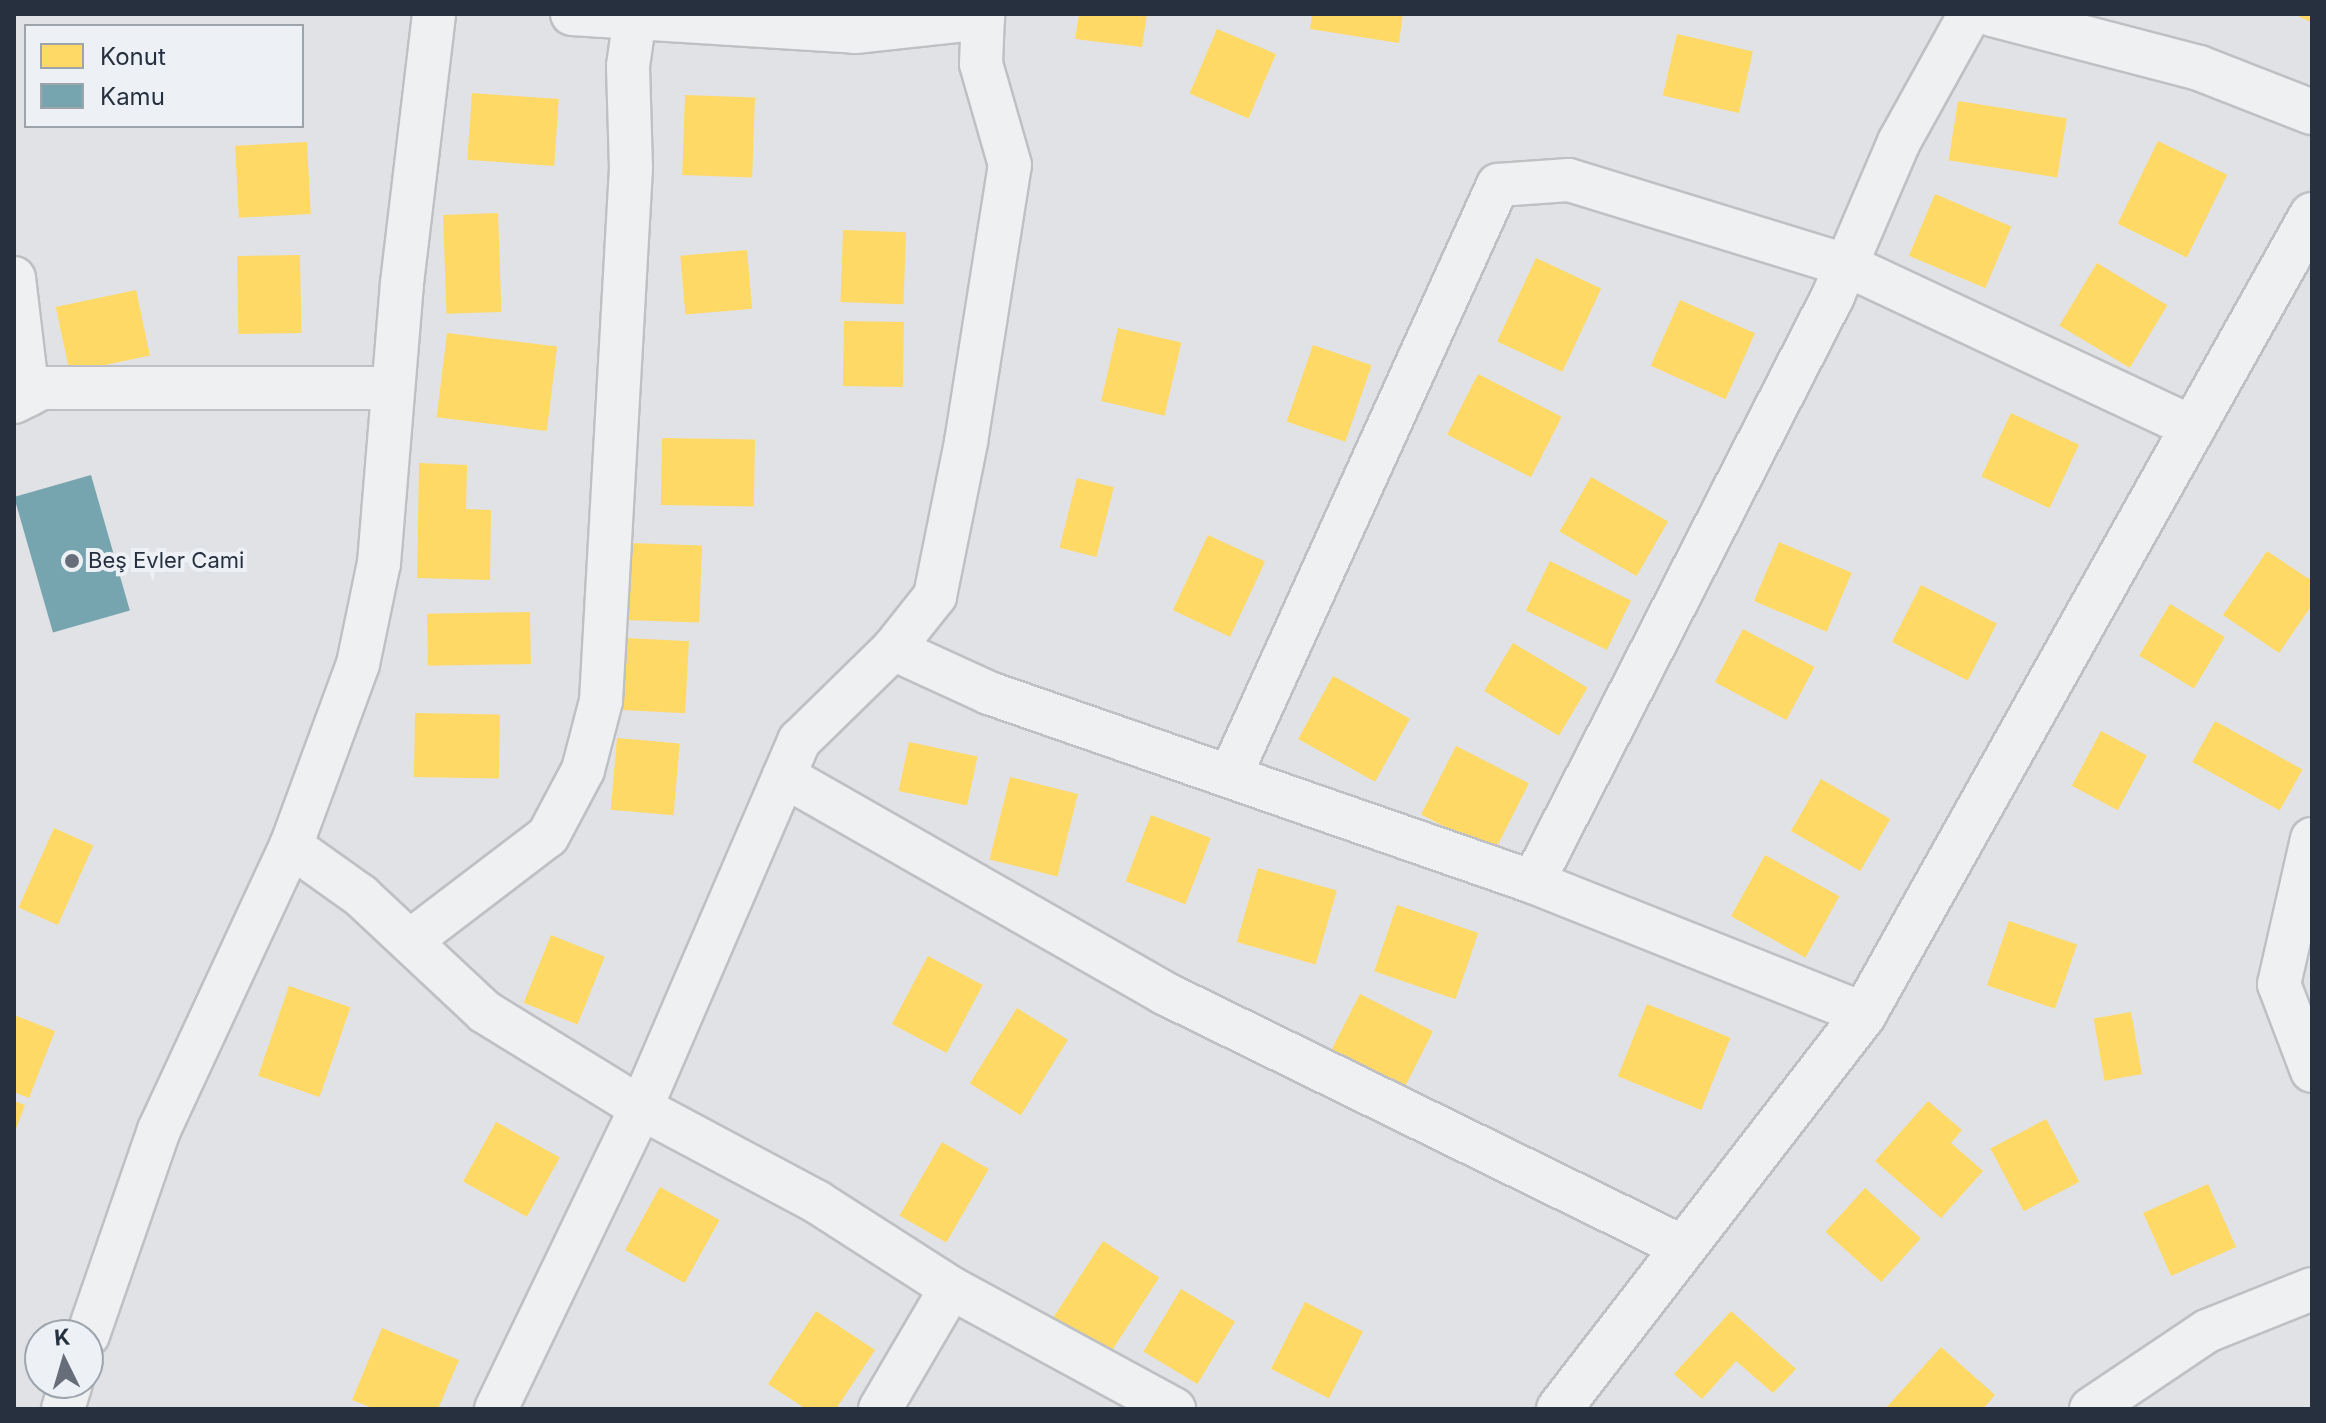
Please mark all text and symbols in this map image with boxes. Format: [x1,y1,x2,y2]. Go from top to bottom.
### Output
legend [24,24,304,128]
text: Konut [100,42,166,71]
text: Kamu [100,82,165,111]
place label: Beş Evler Cami [88,548,244,574]
marker: Beş Evler Cami [63,552,81,570]
north arrow [24,1319,104,1399]
text: K [53,1323,71,1351]

